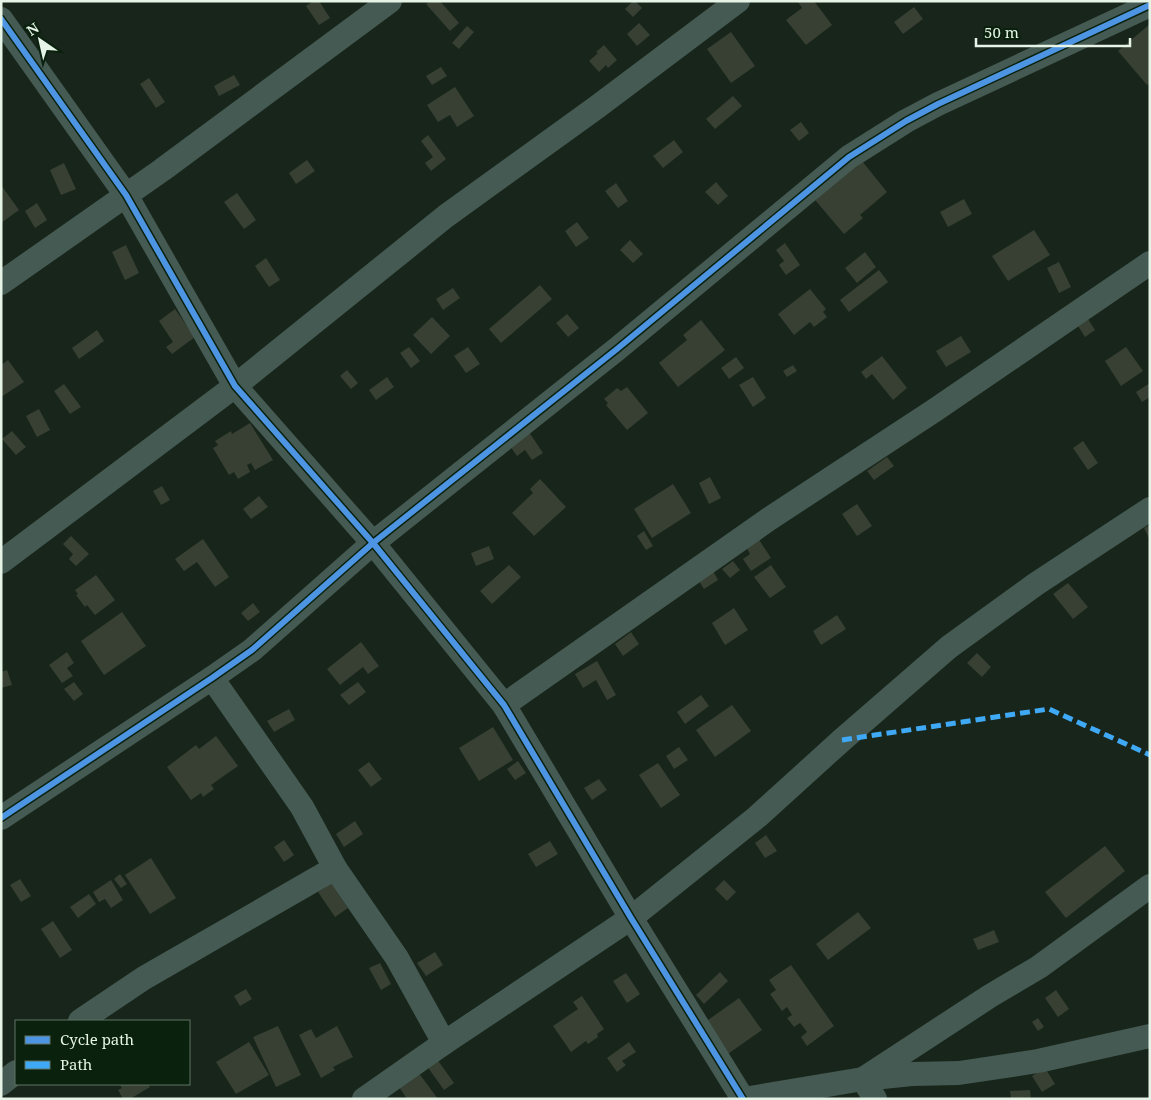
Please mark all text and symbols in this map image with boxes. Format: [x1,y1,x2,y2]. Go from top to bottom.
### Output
north arrow [15,15,65,65]
scale bar [976,15,1130,47]
text: N [23,18,42,40]
text: 50 m [984,22,1019,42]
legend [15,1020,190,1085]
text: Cycle path [60,1029,135,1049]
text: Path [60,1054,93,1074]

